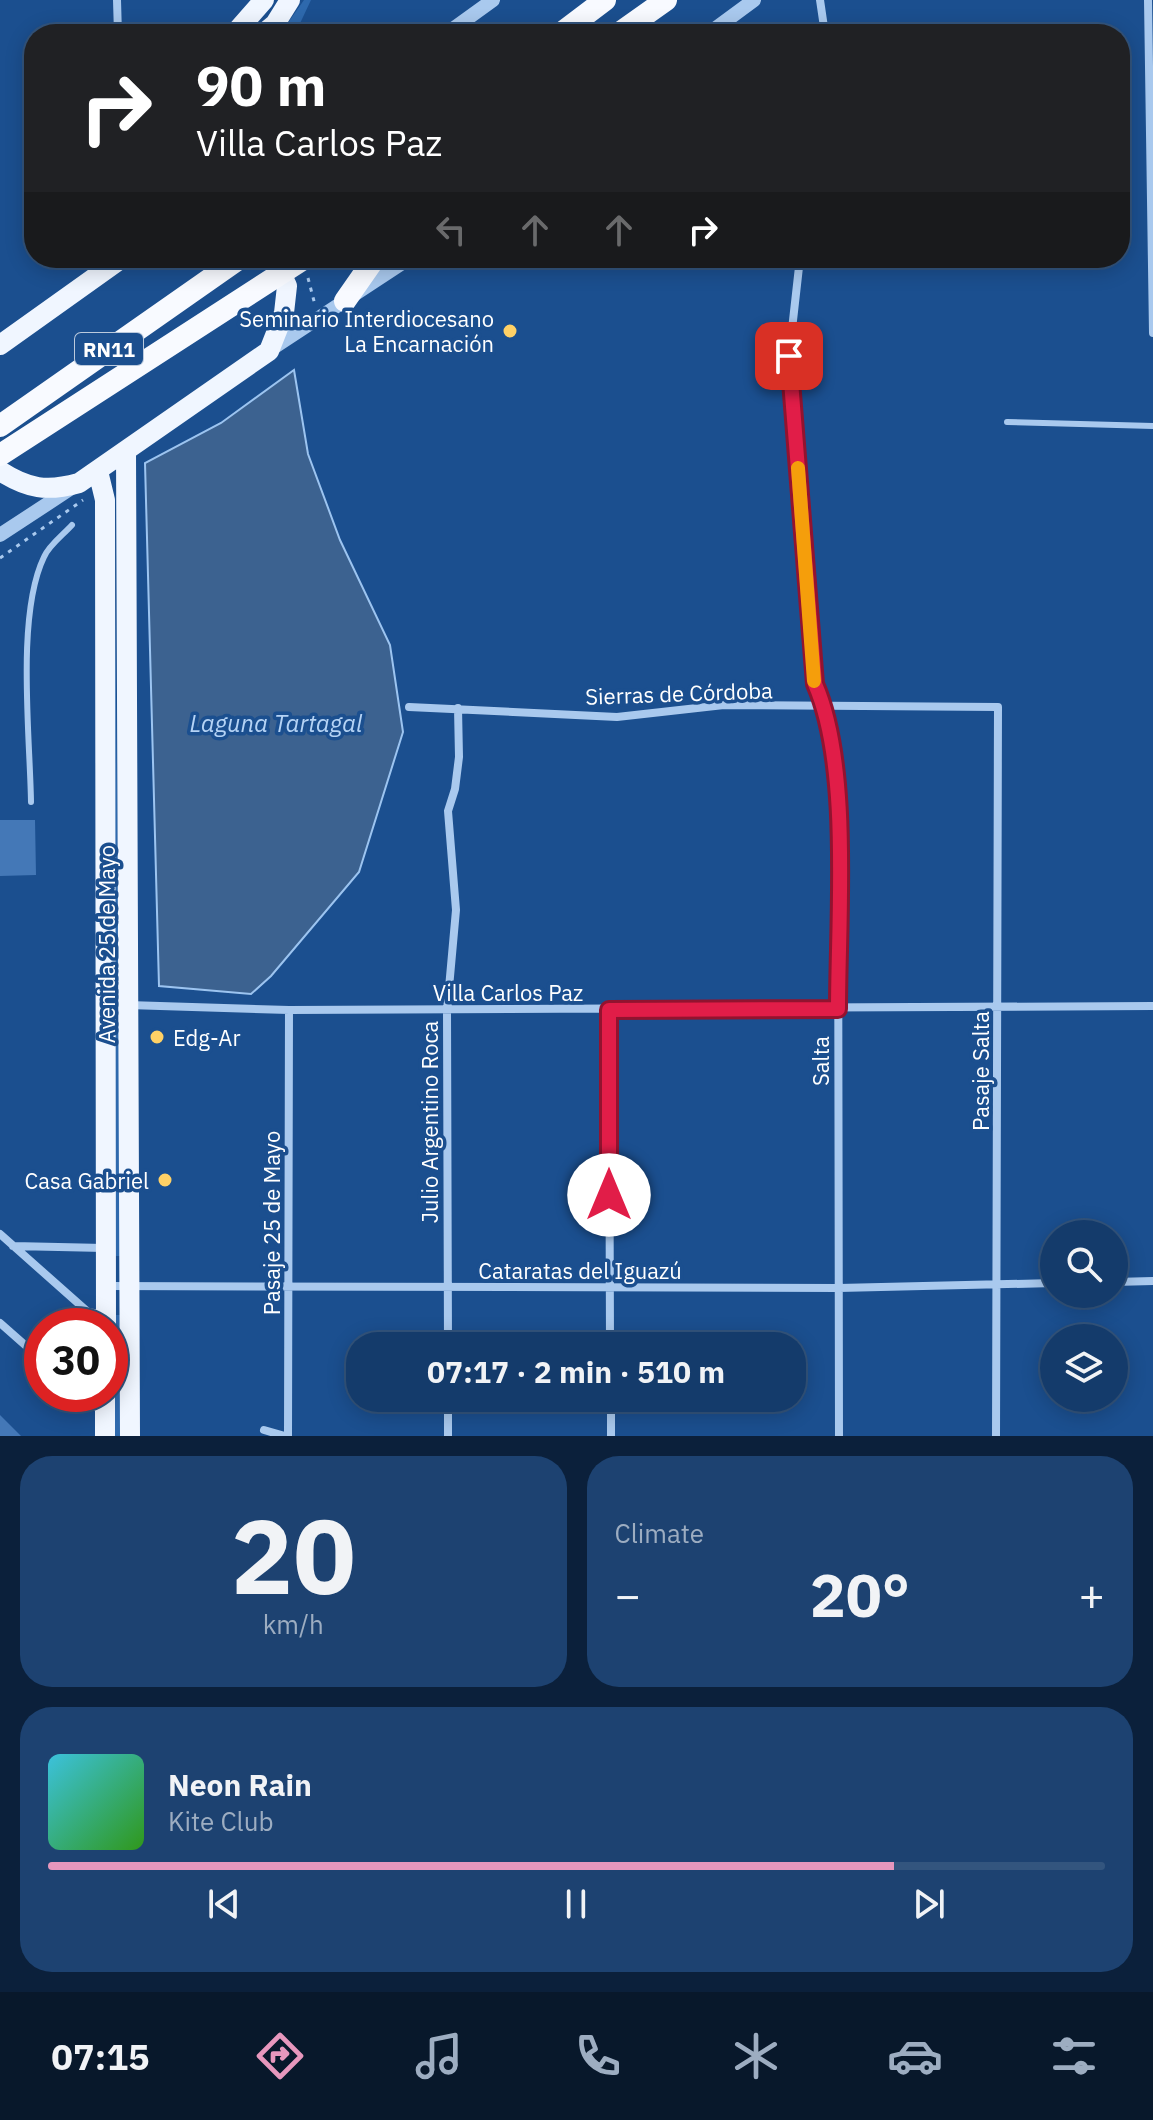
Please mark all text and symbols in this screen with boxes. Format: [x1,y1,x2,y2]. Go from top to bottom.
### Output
text: 90 m [196,49,326,121]
icon: right [64,56,168,160]
text: Villa Carlos Paz [196,119,442,166]
icon: left [429,208,473,252]
icon: ahead [513,208,557,252]
icon: ahead [597,208,641,252]
icon: right [681,208,725,252]
place label: Seminario Interdiocesano La Encarnación [239,304,494,358]
marker: Seminario Interdiocesano La Encarnación [501,322,519,340]
pin [755,322,823,390]
road number: RN11 [75,333,143,365]
icon: arrive [767,334,811,378]
street label: Sierras de Córdoba [585,675,774,711]
water label: Laguna Tartagal [190,707,363,739]
street label: Avenida 25 de Mayo [92,845,121,1043]
street label: Villa Carlos Paz [433,978,583,1007]
street label: Pasaje Salta [966,1011,995,1131]
street label: Julio Argentino Roca [415,1020,444,1223]
place label: Edg-Ar [173,1023,241,1052]
marker: Edg-Ar [148,1028,166,1046]
street label: Salta [806,1036,835,1086]
street label: Pasaje 25 de Mayo [257,1131,286,1315]
position arrow [567,1153,651,1237]
place label: Casa Gabriel [25,1166,149,1195]
marker: Casa Gabriel [156,1171,174,1189]
map controls [1040,1220,1128,1412]
button: search [1040,1220,1128,1308]
street label: Cataratas del Iguazú [478,1256,682,1285]
speed limit sign: 30 [24,1308,128,1412]
button: layers [1040,1324,1128,1412]
text: 07:17 · 2 min · 510 m [427,1352,725,1391]
text: 20 [231,1487,356,1623]
text: Climate [615,1516,704,1550]
text: 20° [810,1555,910,1634]
text: − [615,1566,641,1623]
text: + [1079,1566,1105,1623]
text: km/h [263,1607,324,1641]
text: Neon Rain [168,1765,312,1804]
text: Kite Club [168,1804,273,1838]
icon: previous [202,1882,246,1926]
icon: pause [554,1882,598,1926]
icon: next [907,1882,951,1926]
icon: directions [252,2028,308,2084]
icon: music [411,2028,467,2084]
icon: phone [570,2028,626,2084]
icon: climate [728,2028,784,2084]
icon: car [887,2028,943,2084]
icon: filters [1046,2028,1102,2084]
text: 07:15 [51,2033,150,2080]

